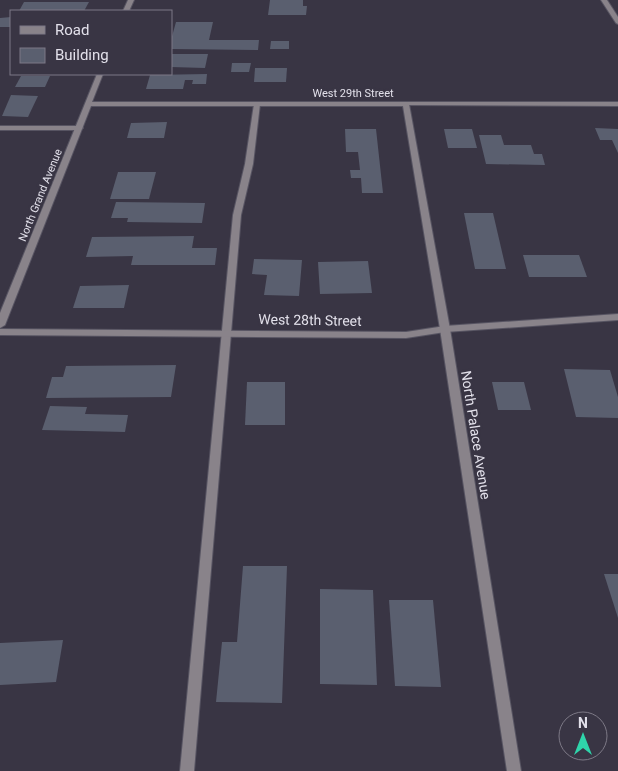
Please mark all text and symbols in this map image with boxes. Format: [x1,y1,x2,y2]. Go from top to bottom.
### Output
legend [10,10,172,75]
text: Road [55,21,89,39]
text: Building [55,46,109,64]
street label: West 29th Street [312,87,394,100]
street label: North Grand Avenue [16,147,65,243]
street label: West 28th Street [258,311,362,329]
street label: North Palace Avenue [458,369,494,501]
north arrow [558,711,608,761]
text: N [578,715,588,731]

